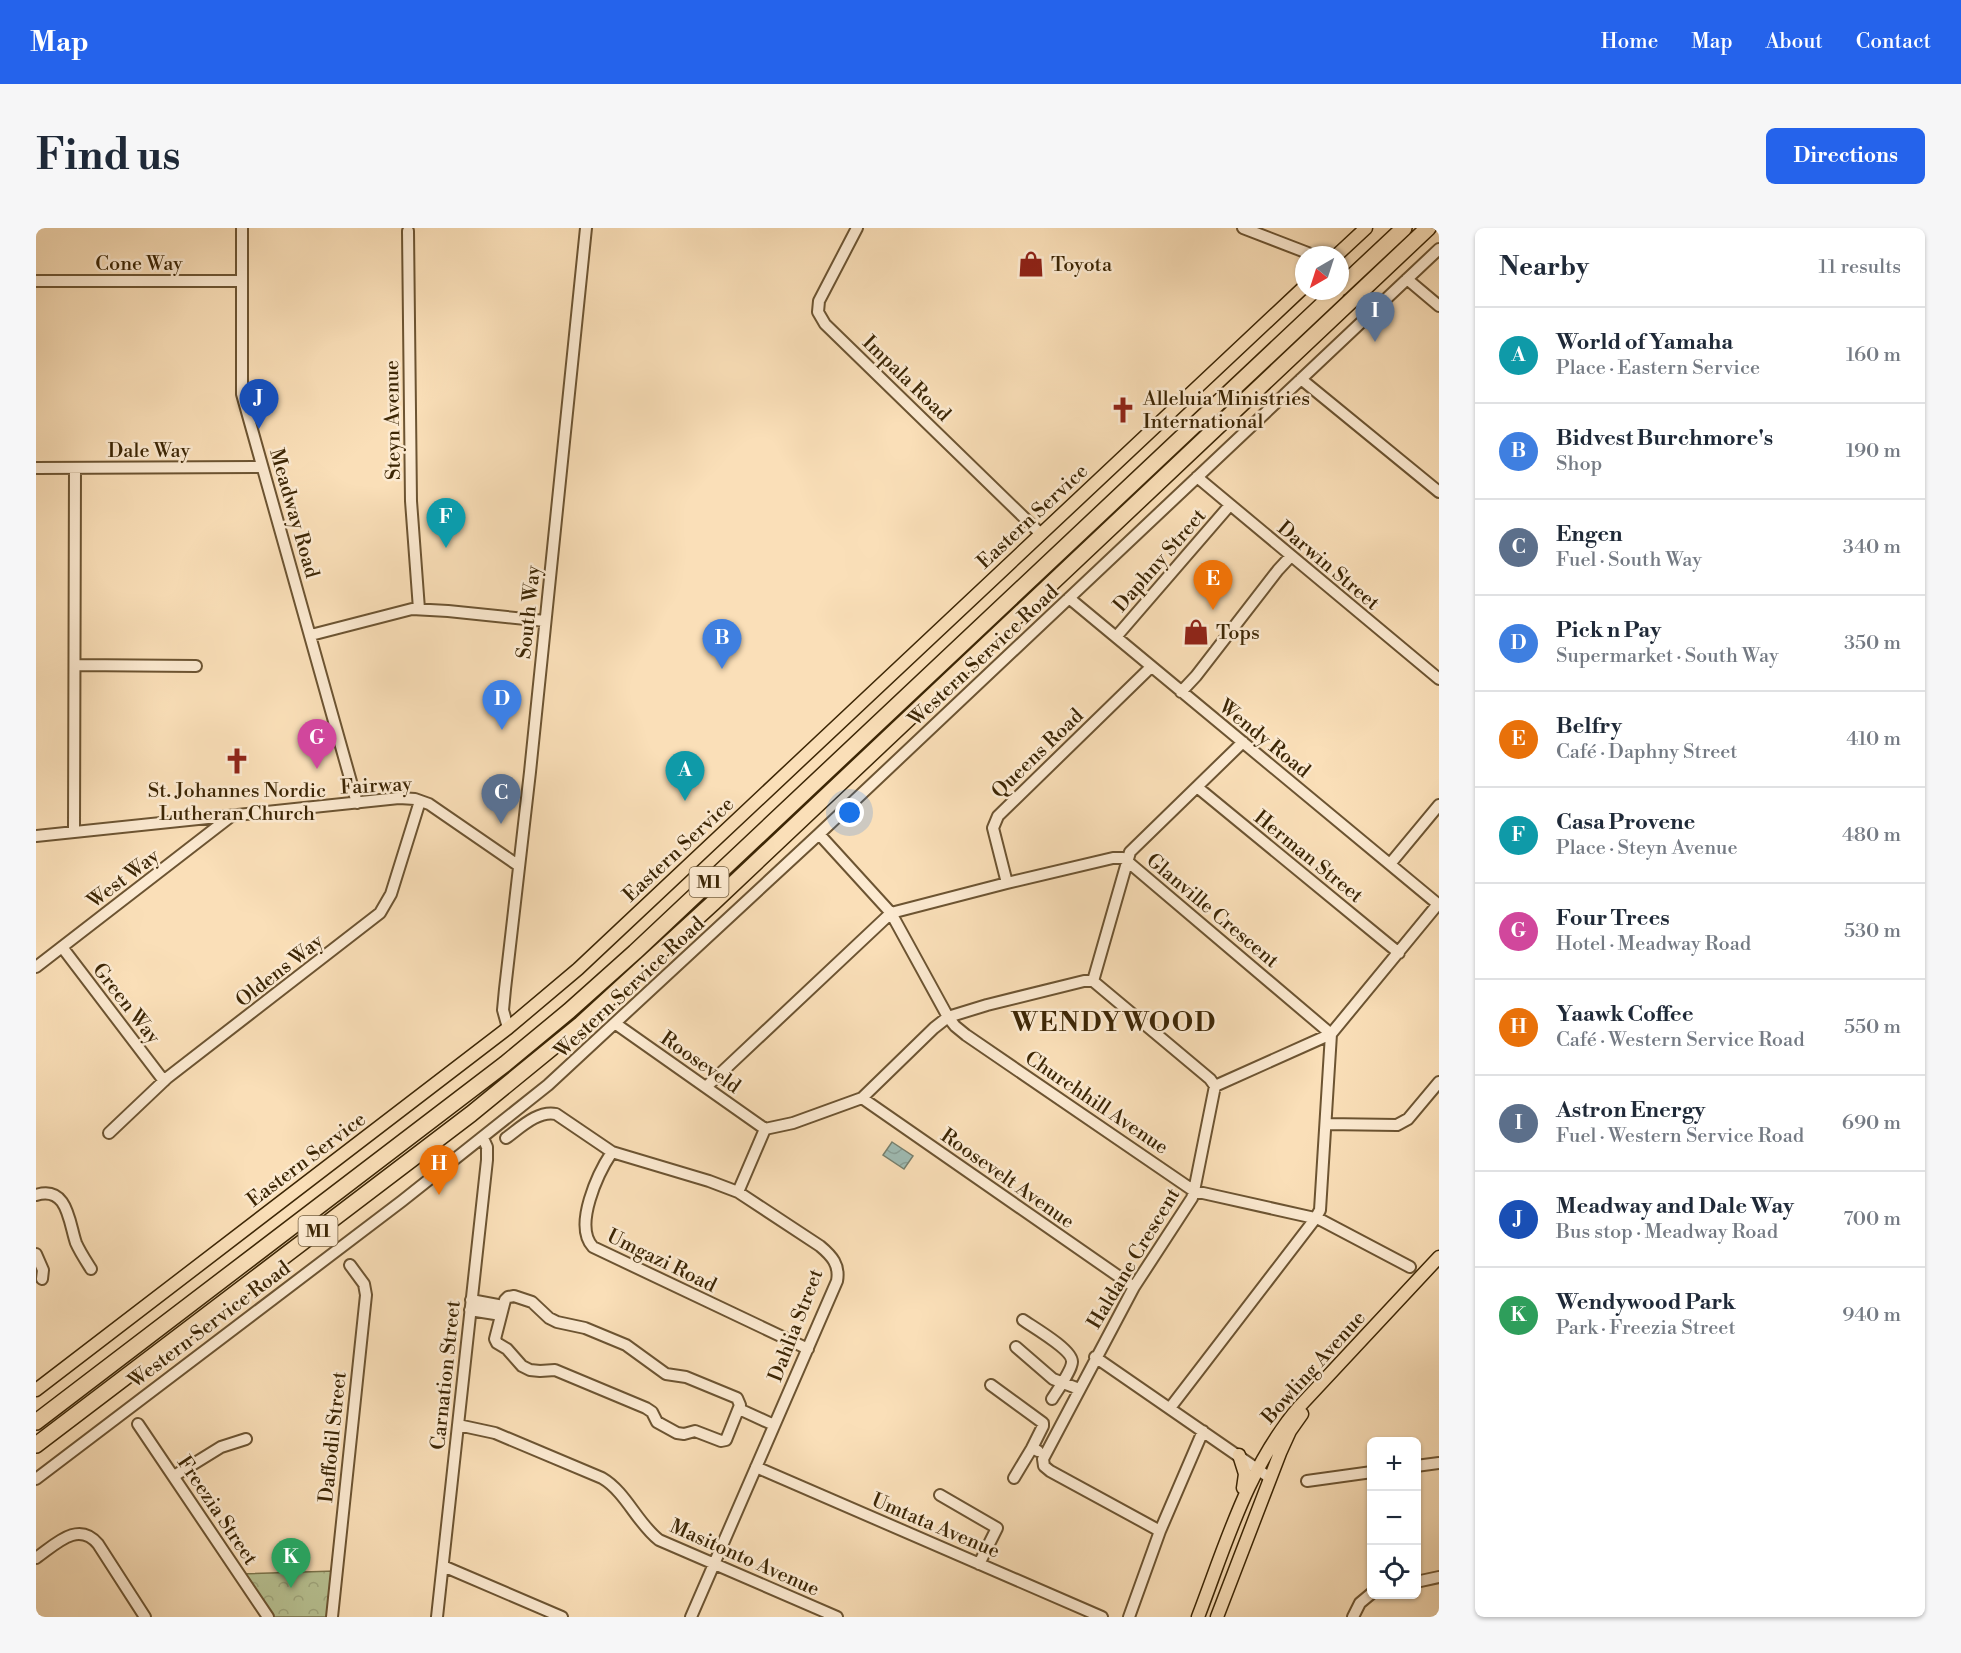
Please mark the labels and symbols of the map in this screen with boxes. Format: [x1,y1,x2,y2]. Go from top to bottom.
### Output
north arrow [1295,246,1349,300]
shop icon: Toyota [1016,249,1046,279]
street label: Cone Way [95,252,183,277]
place label: Toyota [1051,253,1113,278]
pin: I [1356,292,1394,342]
street label: Impala Road [857,331,956,428]
street label: Steyn Avenue [380,360,407,480]
pin: J [240,380,278,429]
place label: Alleluia Ministries International [1142,387,1310,435]
church icon: Alleluia Ministries International [1108,395,1138,425]
street label: Dale Way [108,439,190,464]
street label: Meadway Road [263,446,324,582]
street label: Eastern Service [972,459,1094,575]
pin: F [426,498,466,548]
street label: Daphny Street [1108,504,1212,618]
street label: Darwin Street [1272,516,1384,616]
pin: E [1194,560,1232,610]
street label: South Way [512,564,547,660]
street label: Western Service Road [903,580,1065,733]
shop icon: Tops [1181,617,1211,647]
pin: B [702,620,742,669]
place label: Tops [1216,621,1260,646]
pin: D [482,680,522,730]
street label: Wendy Road [1212,694,1315,784]
street label: Queens Road [987,704,1090,804]
pin: G [298,720,336,769]
church icon: St. Johannes Nordic Lutheran Church [222,746,252,776]
pin: A [666,752,704,801]
street label: Fairway [340,772,413,801]
pin: C [482,774,520,824]
place label: St. Johannes Nordic Lutheran Church [148,779,326,827]
street label: Eastern Service [618,792,740,908]
your location [835,798,864,827]
street label: Herman Street [1248,806,1368,909]
street label: West Way [82,844,165,915]
street label: Glanville Crescent [1141,848,1283,974]
road number: M1 [690,867,728,897]
street label: Western Service Road [549,912,711,1065]
street label: Oldens Way [231,929,329,1013]
street label: Green Way [86,958,165,1050]
district label: WENDYWOOD [1010,1007,1217,1039]
street label: Rooseveld [655,1027,745,1100]
street label: Churchhill Avenue [1020,1046,1173,1161]
street label: Eastern Service [242,1107,371,1213]
street label: Roosevelt Avenue [935,1124,1079,1235]
pin: H [420,1146,458,1195]
street label: Haldane Crescent [1082,1184,1186,1334]
road number: M1 [298,1216,338,1246]
street label: Umgazi Road [602,1224,721,1299]
street label: Western Service Road [123,1256,296,1395]
street label: Dahlia Street [763,1266,829,1385]
street label: Carnation Street [426,1299,467,1451]
street label: Bowling Avenue [1256,1306,1371,1430]
street label: Daffodil Street [314,1370,353,1504]
street label: Freezia Street [171,1451,262,1570]
street label: Umtata Avenue [868,1488,1003,1565]
street label: Masitonto Avenue [666,1514,823,1603]
pin: K [272,1538,310,1588]

